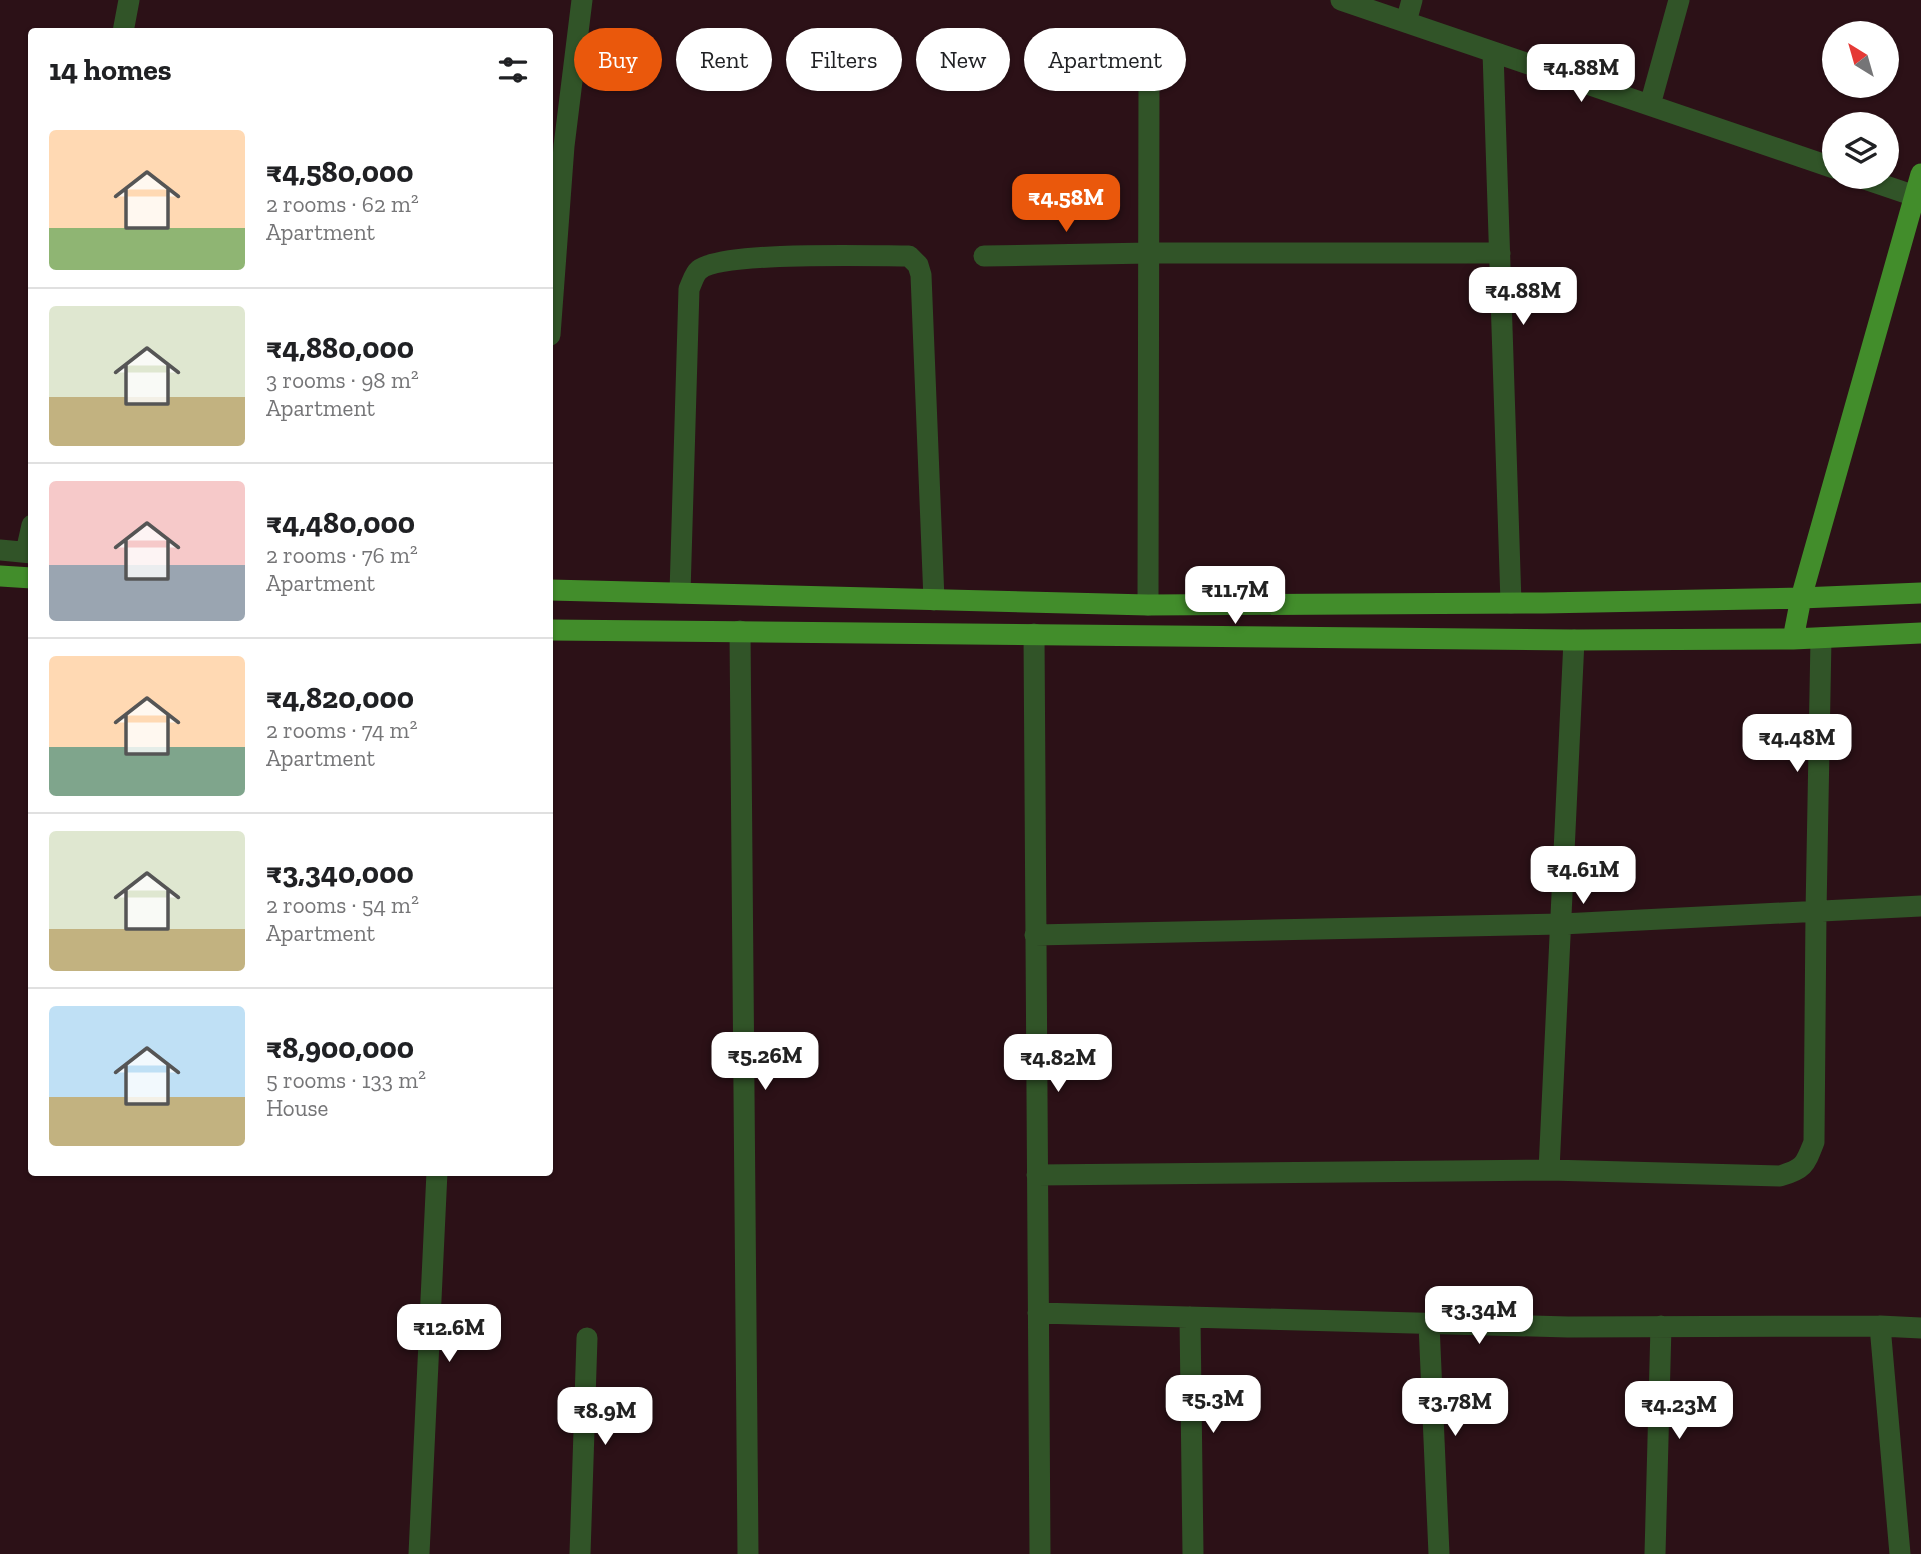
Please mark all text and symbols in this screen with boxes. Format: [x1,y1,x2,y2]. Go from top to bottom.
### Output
north arrow [1822,21,1899,98]
map controls [1822,21,1899,189]
chip: Buy [574,28,662,91]
chip: Rent [676,28,772,91]
chip: Filters [786,28,902,91]
chip: New [916,28,1010,91]
chip: Apartment [1024,28,1186,91]
pin: ₹4.88M [1524,44,1638,104]
icon: filters [494,51,532,89]
text: 14 homes [49,52,172,88]
text: ₹4.88M [1543,53,1619,81]
button: layers [1822,112,1899,189]
text: ₹4,580,000 [266,154,414,190]
icon: home [105,158,189,242]
pin: ₹4.58M [1009,174,1123,234]
text: ₹4.58M [1028,183,1104,211]
text: 2 rooms · 62 m² [266,190,419,218]
text: Apartment [266,218,375,246]
pin: ₹4.88M [1466,268,1580,327]
text: ₹4.88M [1485,276,1561,304]
text: ₹4,880,000 [266,330,414,366]
icon: home [105,334,189,418]
text: 3 rooms · 98 m² [266,366,419,394]
text: Apartment [266,394,375,422]
text: ₹4,480,000 [266,505,415,541]
icon: home [105,509,189,593]
text: 2 rooms · 76 m² [266,541,418,569]
pin: ₹11.7M [1178,566,1292,626]
text: Apartment [266,569,375,597]
text: ₹11.7M [1201,575,1269,603]
text: ₹4,820,000 [266,680,414,716]
icon: home [105,684,189,768]
pin: ₹4.48M [1740,714,1854,774]
text: 2 rooms · 74 m² [266,716,417,744]
text: ₹4.48M [1759,723,1835,751]
text: Apartment [266,744,375,772]
pin: ₹4.61M [1526,846,1640,906]
text: ₹3,340,000 [266,855,414,891]
text: ₹4.61M [1547,855,1619,883]
icon: home [105,859,189,943]
text: 2 rooms · 54 m² [266,891,419,919]
text: Apartment [266,919,375,947]
text: ₹8,900,000 [266,1030,414,1066]
pin: ₹5.26M [708,1032,822,1092]
icon: home [105,1034,189,1118]
pin: ₹4.82M [1001,1034,1115,1094]
text: ₹5.26M [727,1041,803,1069]
text: ₹4.82M [1020,1043,1096,1071]
text: 5 rooms · 133 m² [266,1066,426,1094]
text: House [266,1094,328,1122]
pin: ₹3.34M [1422,1286,1536,1346]
text: ₹3.34M [1441,1295,1517,1323]
pin: ₹12.6M [392,1304,506,1364]
text: ₹12.6M [413,1313,485,1341]
pin: ₹5.3M [1164,1376,1262,1435]
pin: ₹3.78M [1398,1378,1512,1438]
pin: ₹4.23M [1622,1382,1736,1441]
text: ₹5.3M [1182,1384,1244,1412]
text: ₹3.78M [1418,1387,1492,1415]
pin: ₹8.9M [556,1388,654,1447]
text: ₹4.23M [1641,1390,1717,1418]
text: ₹8.9M [573,1396,637,1424]

